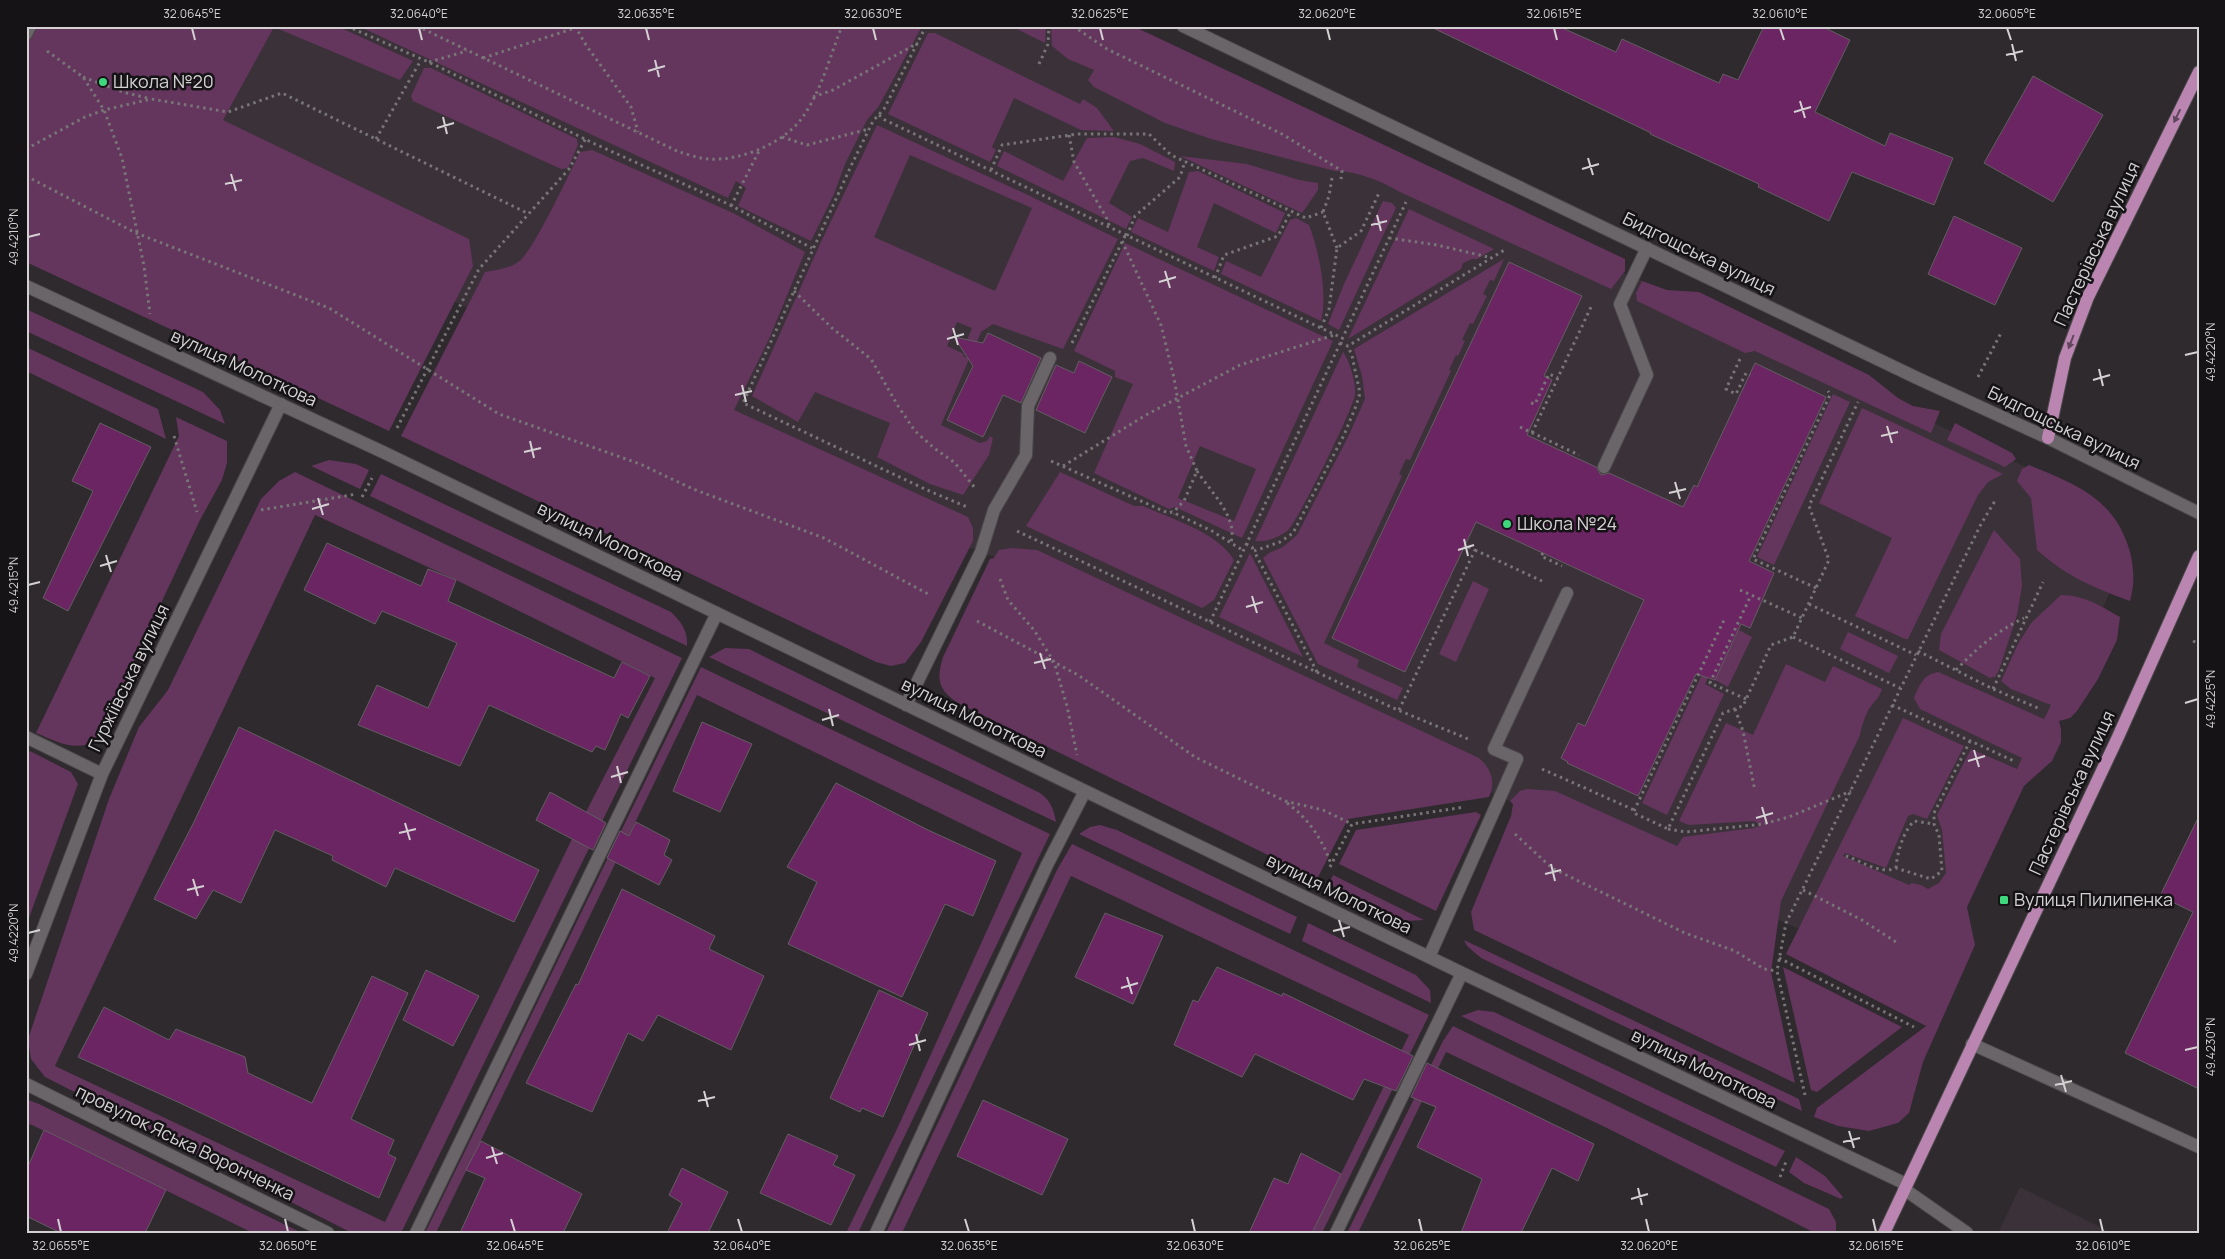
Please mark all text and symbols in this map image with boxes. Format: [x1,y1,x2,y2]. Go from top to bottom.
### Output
text: 32.0645°E [163,5,221,22]
text: 32.0640°E [390,5,448,22]
text: 32.0635°E [617,5,675,22]
text: 32.0630°E [844,5,902,22]
text: 32.0625°E [1071,5,1129,22]
text: 32.0620°E [1298,5,1356,22]
text: 32.0615°E [1527,5,1582,22]
text: 32.0610°E [1752,5,1808,22]
text: 32.0605°E [1978,5,2036,22]
place label: Школа №20 [113,69,214,93]
marker: Школа №20 [97,76,109,88]
one-way arrow [2173,109,2181,123]
street label: Пастерівська вулиця [2047,157,2145,330]
street label: Бидгощська вулиця [1619,206,1780,301]
text: 49.4210°N [5,209,22,265]
street label: вулиця Молоткова [167,323,321,412]
text: 49.4220°N [2202,323,2219,381]
one-way arrow [2067,335,2075,350]
street label: Бидгощська вулиця [1984,380,2145,475]
street label: вулиця Молоткова [534,496,687,587]
place label: Школа №24 [1517,511,1617,535]
marker: Школа №24 [1501,518,1513,530]
text: 49.4215°N [5,557,22,613]
street label: Гуржіївська вулиця [82,600,174,755]
text: 49.4225°N [2202,670,2219,728]
street label: вулиця Молоткова [898,672,1051,763]
street label: Пастерівська вулиця [2022,706,2120,879]
street label: вулиця Молоткова [1263,848,1416,939]
place label: Вулиця Пилипенка [2014,887,2173,911]
marker: Вулиця Пилипенка [1998,894,2010,906]
text: 49.4220°N [5,904,22,962]
text: 49.4230°N [2202,1018,2219,1076]
street label: вулиця Молоткова [1628,1023,1781,1114]
street label: провулок Яська Воронченка [72,1079,299,1206]
text: 32.0655°E [32,1237,90,1254]
text: 32.0650°E [259,1237,317,1254]
text: 32.0645°E [486,1237,544,1254]
text: 32.0640°E [713,1237,771,1254]
text: 32.0635°E [940,1237,998,1254]
text: 32.0630°E [1166,1237,1224,1254]
text: 32.0625°E [1393,1237,1451,1254]
text: 32.0620°E [1620,1237,1678,1254]
text: 32.0615°E [1849,1237,1904,1254]
text: 32.0610°E [2075,1237,2131,1254]

